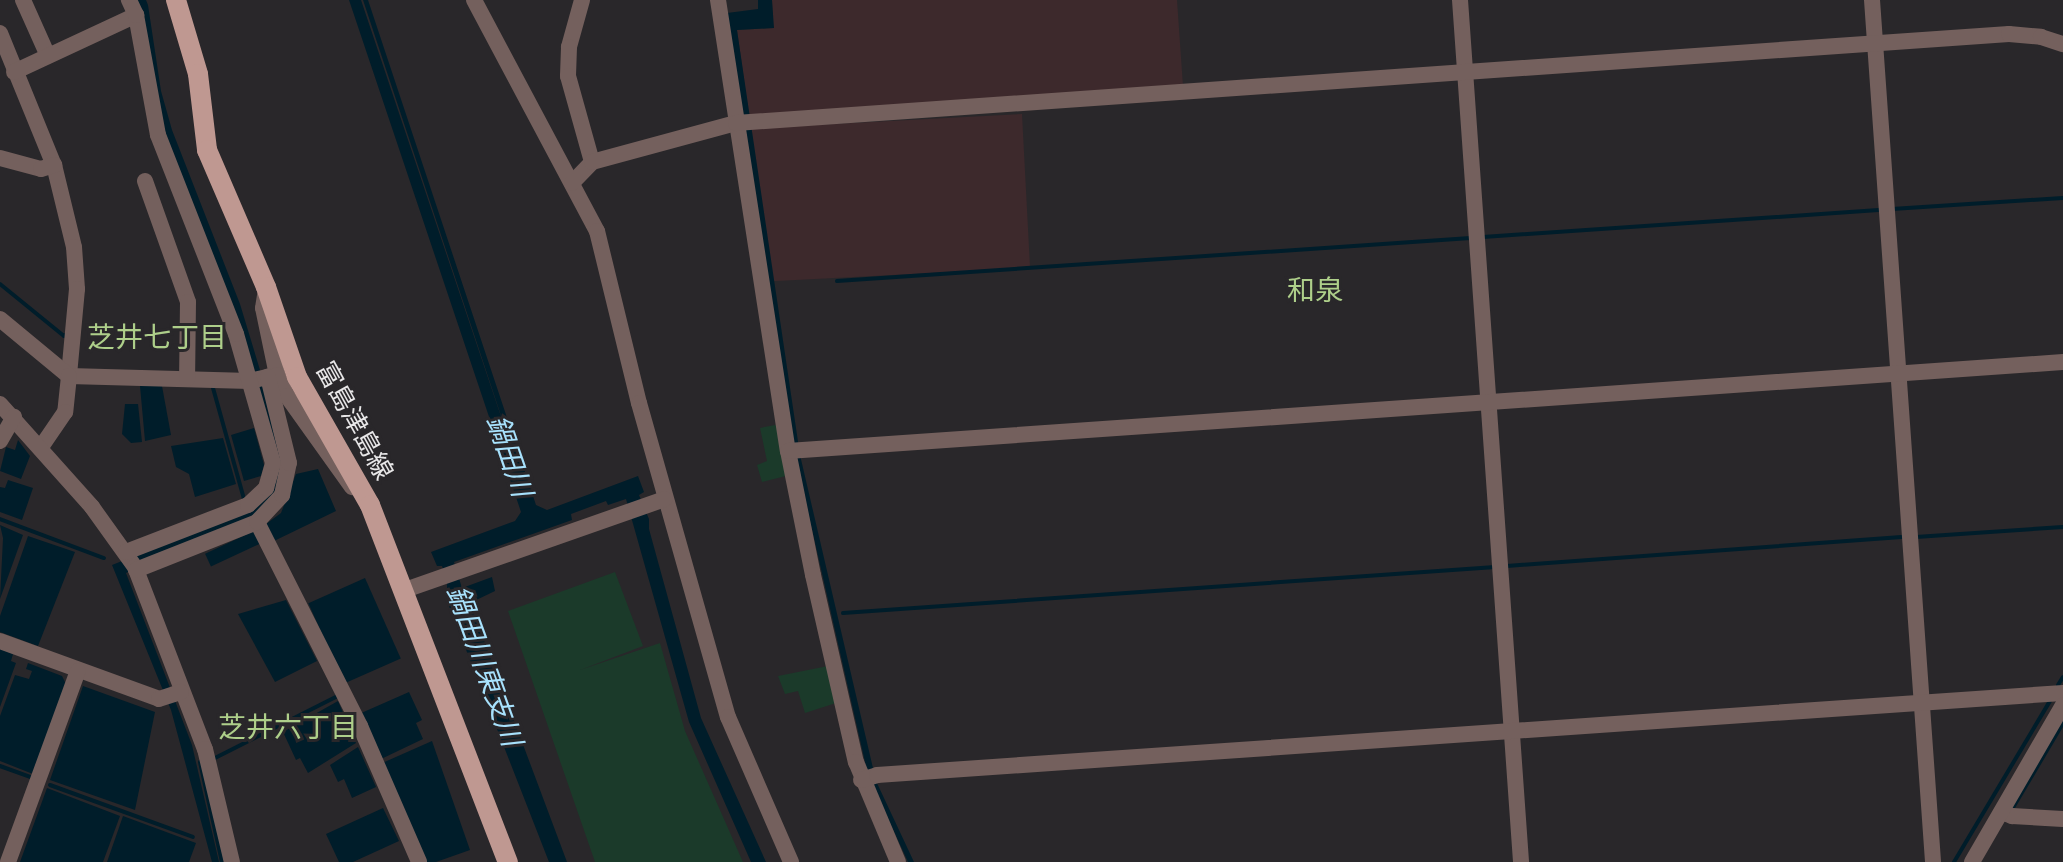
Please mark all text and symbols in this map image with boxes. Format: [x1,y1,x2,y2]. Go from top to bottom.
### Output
district label: 和泉 [1287,274,1343,308]
district label: 芝井七丁目 [87,321,227,355]
street label: 富島津島線 [309,357,399,485]
water label: 鍋田川 [479,411,539,501]
water label: 鍋田川東支川 [439,581,529,751]
district label: 芝井六丁目 [218,711,358,745]

